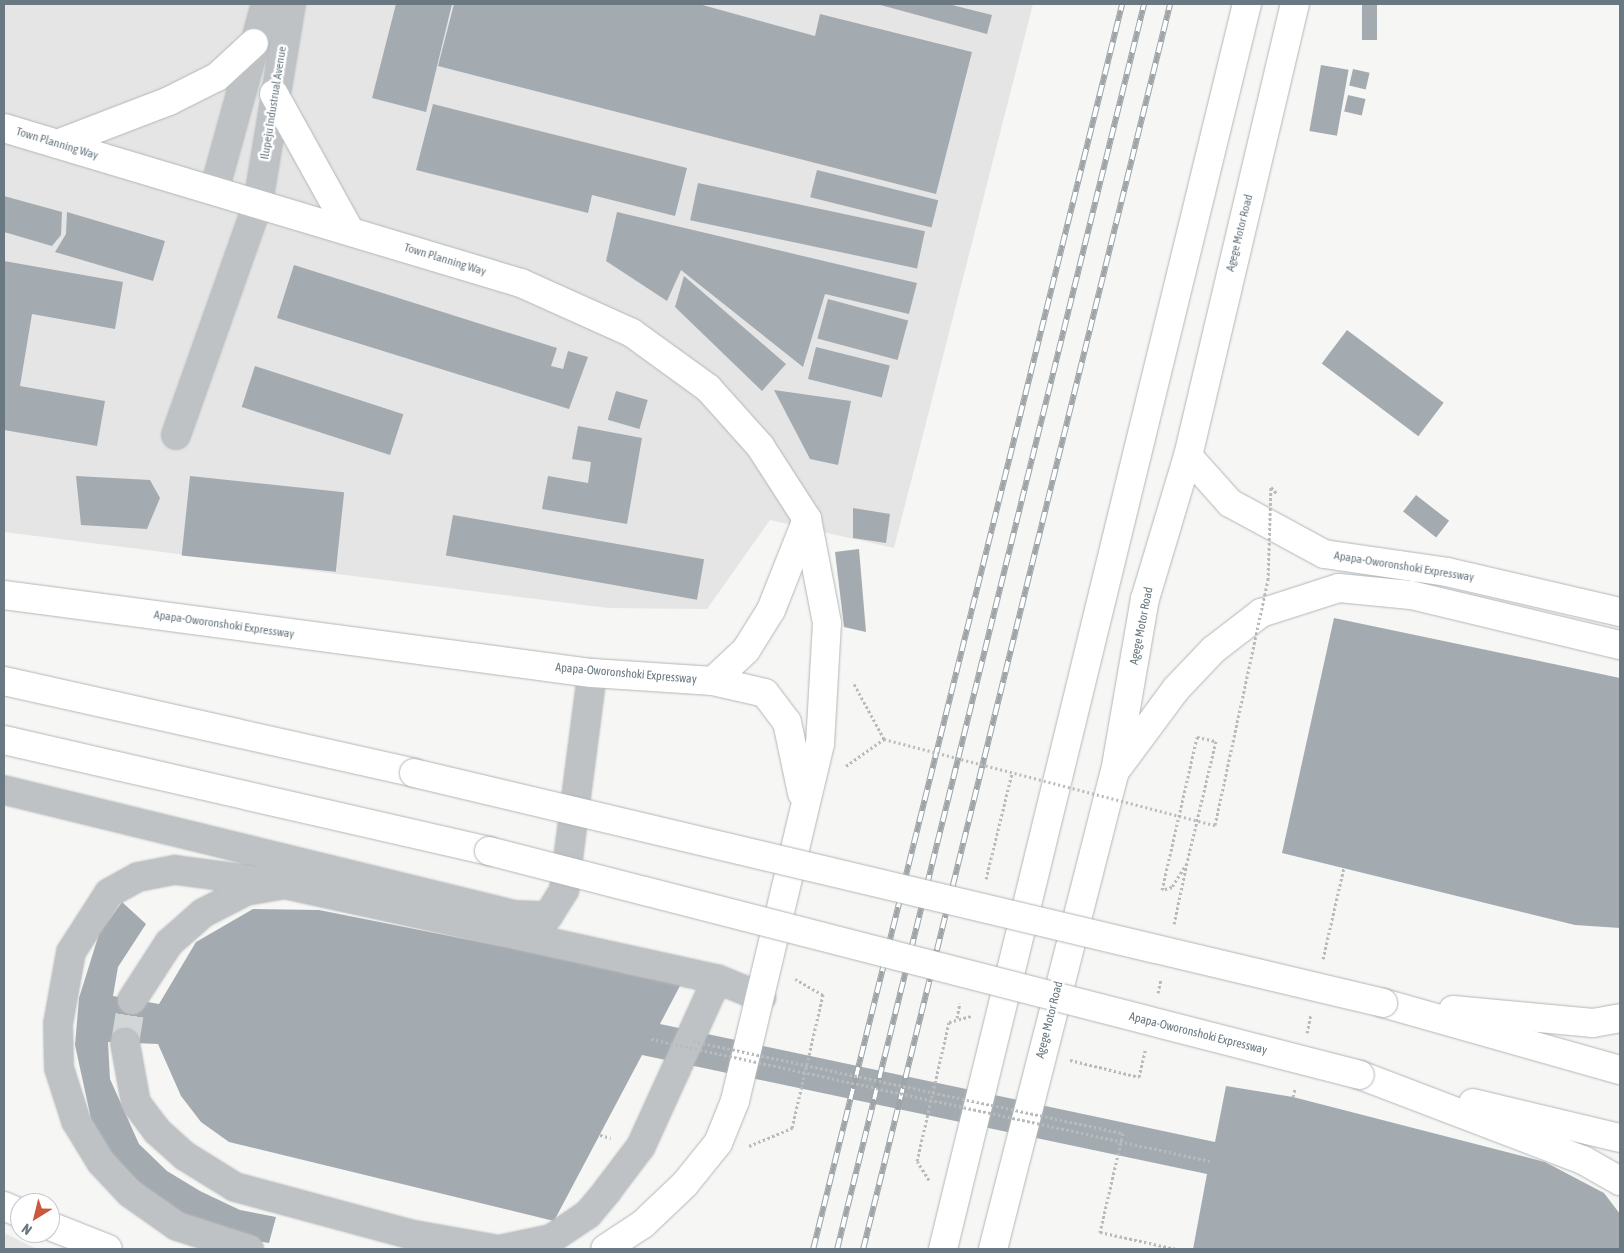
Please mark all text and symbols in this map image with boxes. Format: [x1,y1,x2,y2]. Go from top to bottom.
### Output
street label: Ilupeju Industrual Avenue [258,45,290,161]
street label: Town Planning Way [14,125,100,163]
street label: Agege Motor Road [1223,193,1257,273]
street label: Town Planning Way [402,241,488,279]
street label: Apapa-Oworonshoki Expressway [1333,549,1475,585]
street label: Agege Motor Road [1127,586,1157,666]
street label: Apapa-Oworonshoki Expressway [153,608,295,642]
street label: Apapa-Oworonshoki Expressway [555,661,697,687]
street label: Agege Motor Road [1033,980,1067,1060]
street label: Apapa-Oworonshoki Expressway [1127,1010,1269,1058]
north arrow [10,1193,60,1243]
text: N [19,1220,35,1238]

